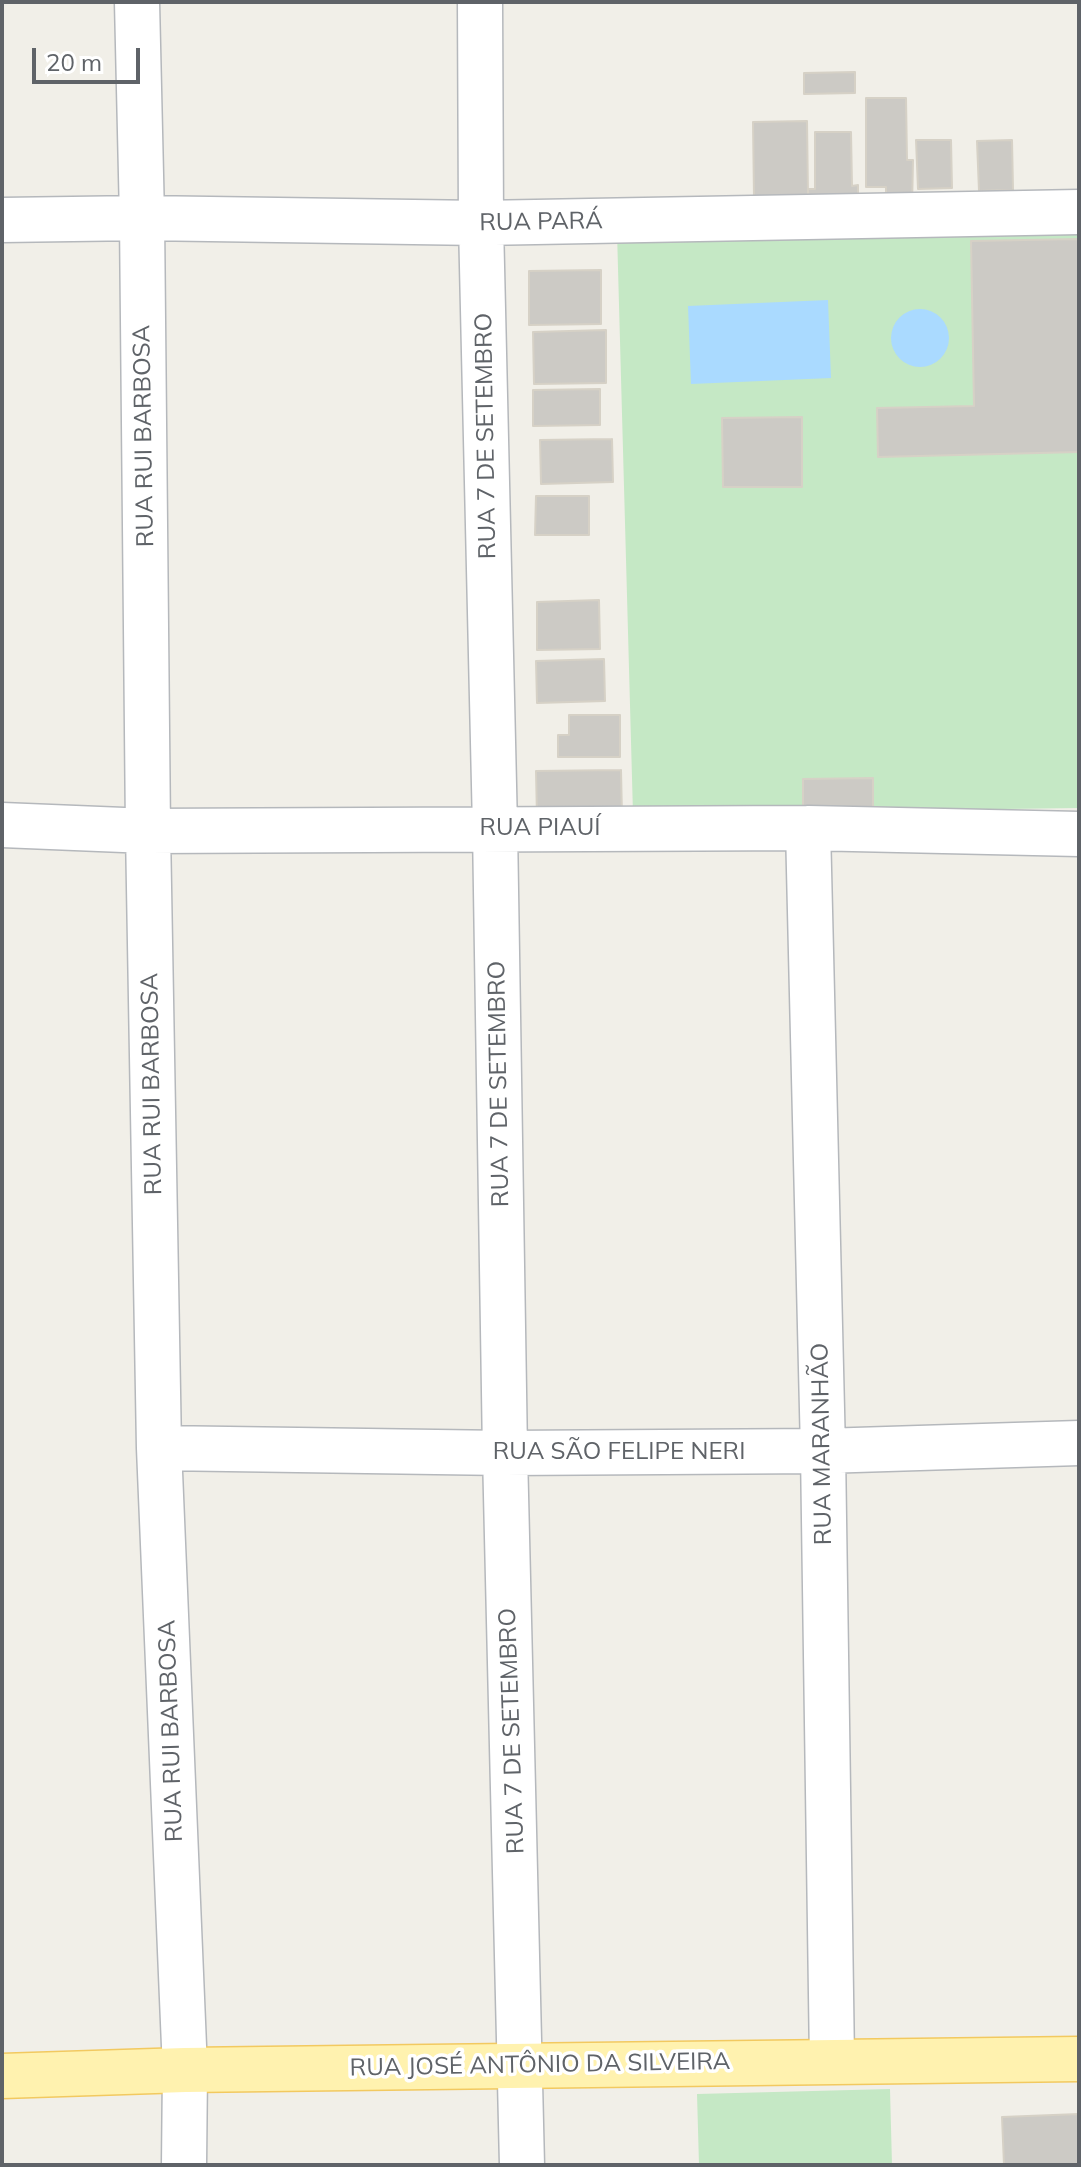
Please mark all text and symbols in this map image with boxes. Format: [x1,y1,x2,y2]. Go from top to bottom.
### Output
scale bar [36,32,144,82]
text: 20 m [46,47,102,77]
street label: RUA PARÁ [479,207,603,237]
street label: RUA 7 DE SETEMBRO [469,313,503,559]
street label: RUA RUI BARBOSA [128,325,160,547]
street label: RUA PIAUÍ [479,814,601,842]
street label: RUA 7 DE SETEMBRO [482,961,516,1207]
street label: RUA RUI BARBOSA [136,973,168,1195]
street label: RUA MARANHÃO [806,1343,838,1545]
street label: RUA SÃO FELIPE NERI [493,1438,745,1466]
street label: RUA 7 DE SETEMBRO [493,1607,531,1855]
street label: RUA RUI BARBOSA [153,1619,189,1843]
street label: RUA JOSÉ ANTÔNIO DA SILVEIRA [349,2047,731,2083]

